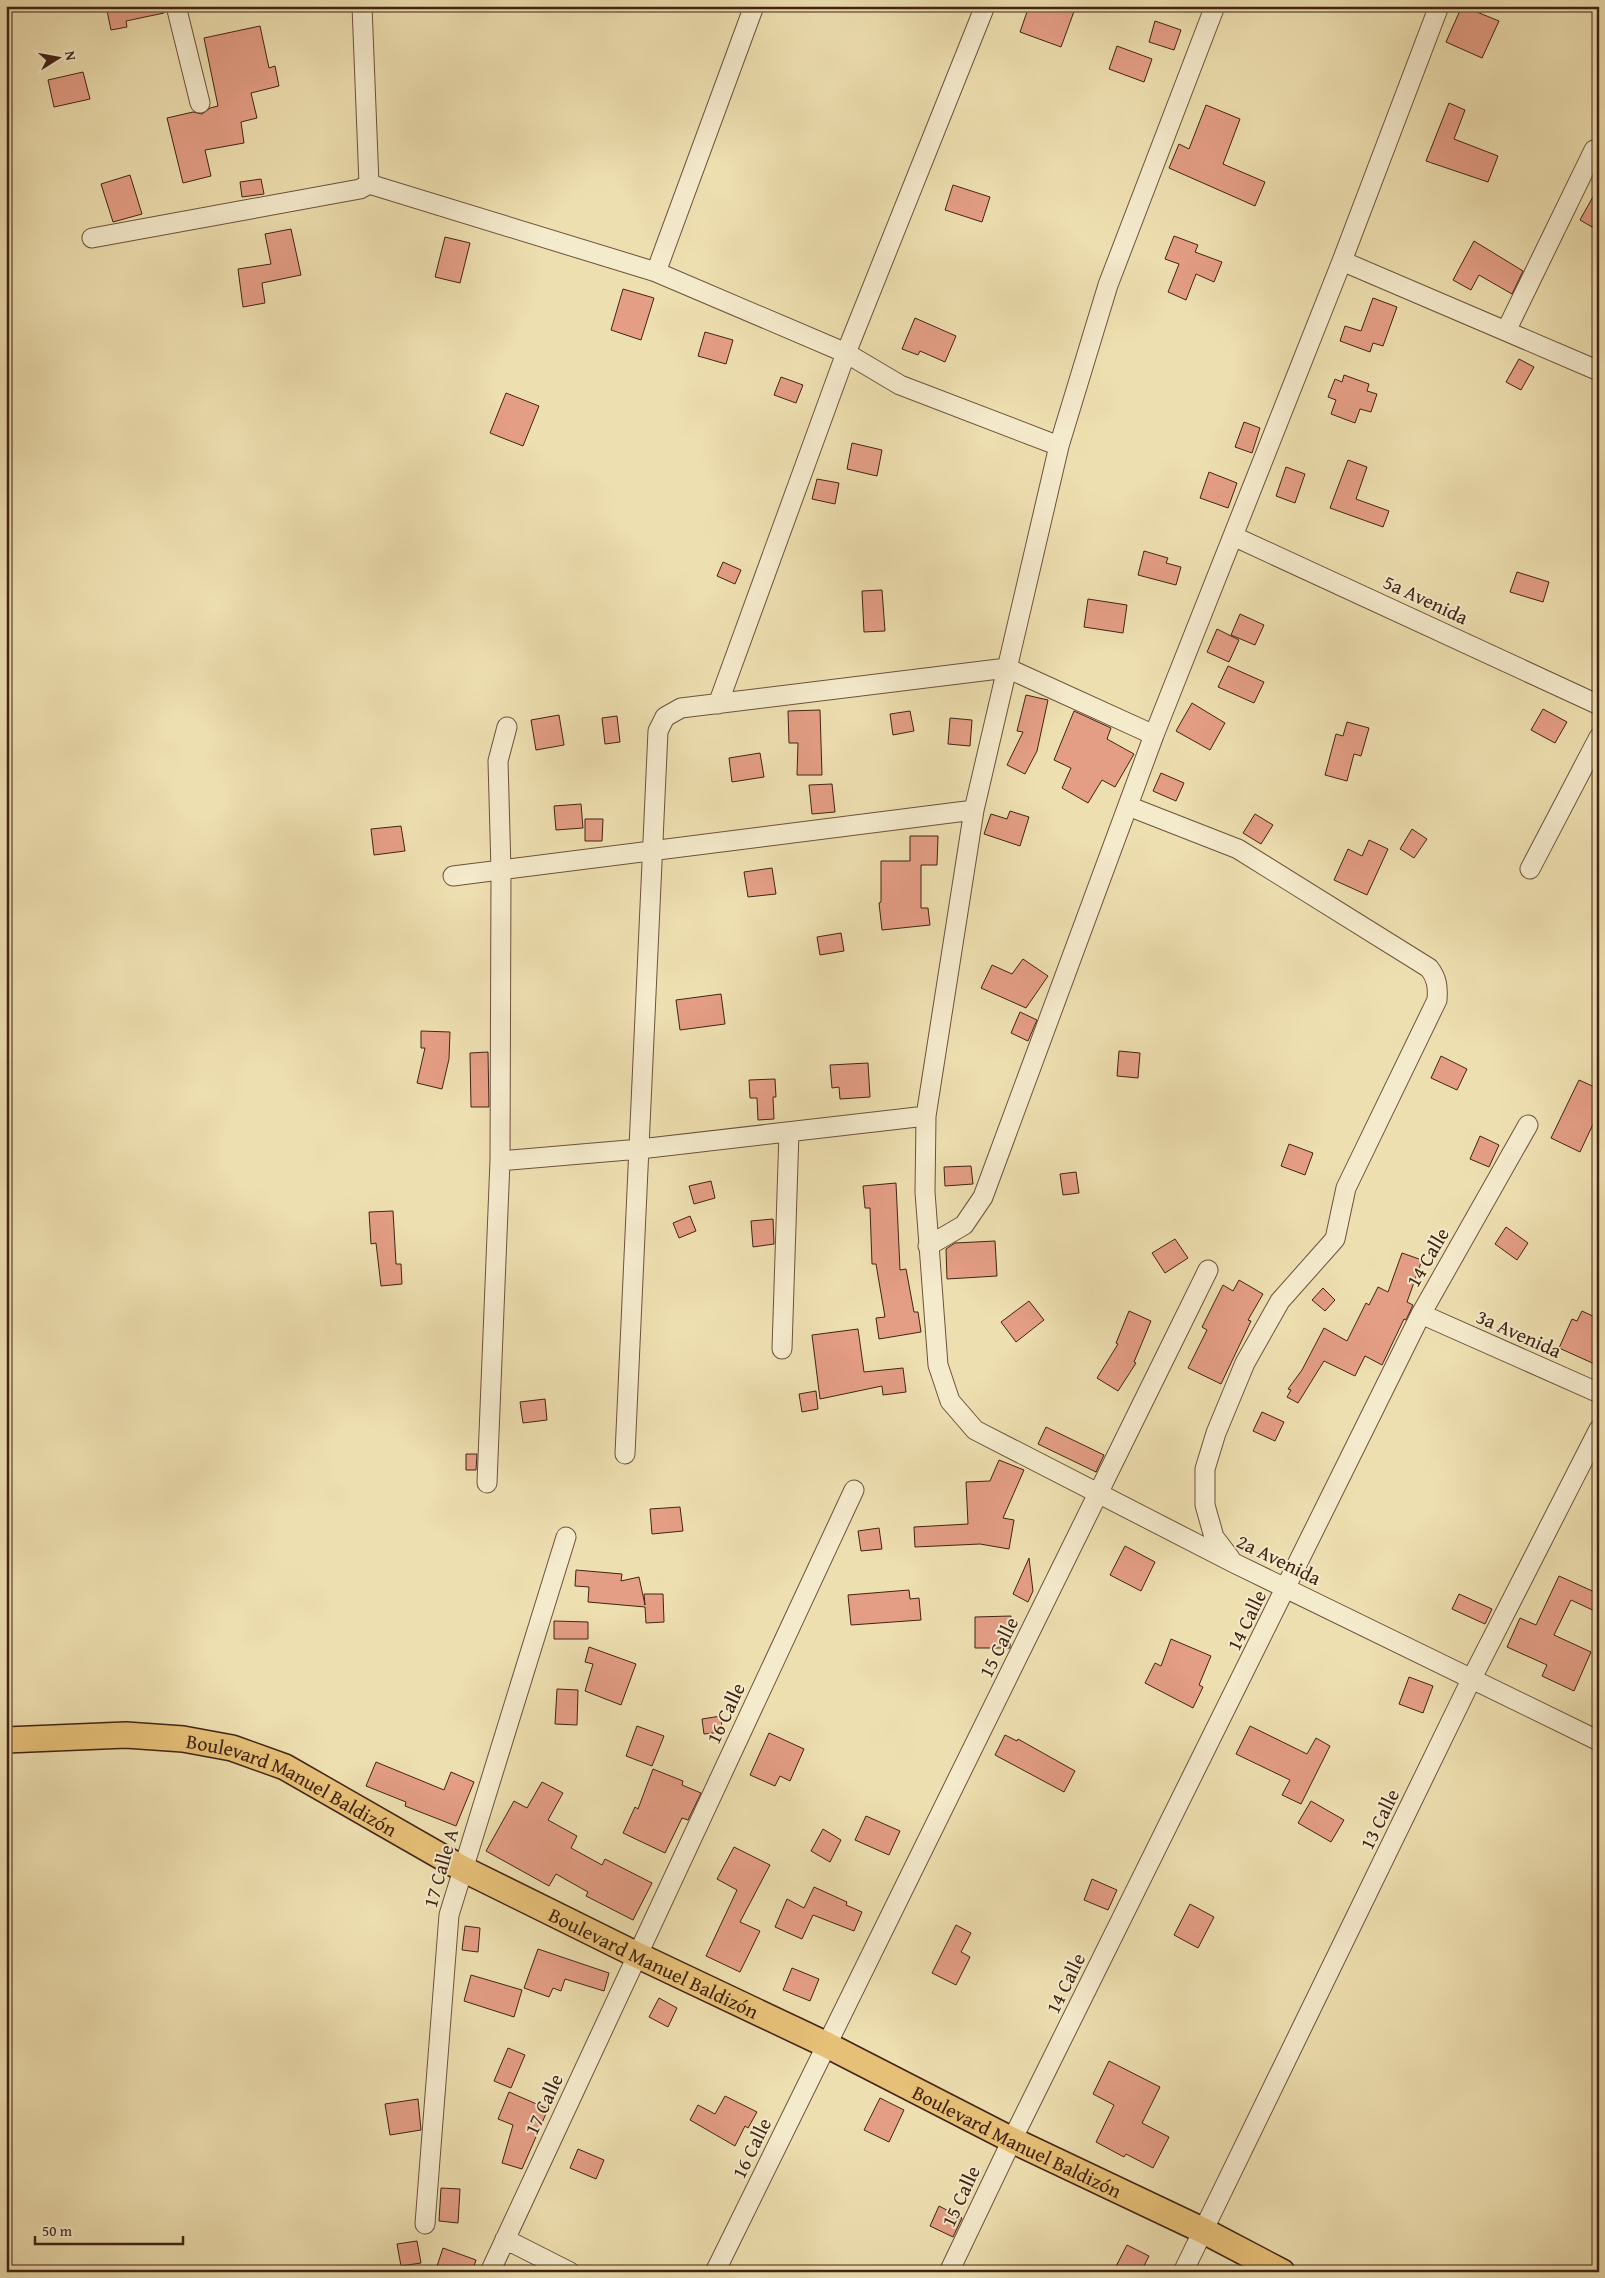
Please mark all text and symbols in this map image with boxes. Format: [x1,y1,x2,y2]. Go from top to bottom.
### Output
north arrow [32,32,82,82]
text: N [60,49,82,63]
street label: 5a Avenida [1379,567,1474,631]
street label: 14 Calle [1398,1222,1456,1292]
street label: 3a Avenida [1472,1301,1567,1365]
street label: 2a Avenida [1232,1526,1327,1592]
street label: 14 Calle [1219,1585,1273,1655]
street label: 15 Calle [971,1612,1025,1682]
street label: 16 Calle [698,1678,752,1748]
street label: Boulevard Manuel Baldizón [184,1725,403,1843]
street label: 13 Calle [1352,1784,1406,1854]
street label: 17 Calle A [415,1825,465,1911]
street label: Boulevard Manuel Baldizón [544,1899,764,2025]
street label: 14 Calle [1038,1948,1092,2018]
street label: 17 Calle [516,2069,570,2139]
street label: Boulevard Manuel Baldizón [908,2077,1127,2205]
street label: 16 Calle [724,2113,778,2183]
street label: 15 Calle [933,2161,987,2231]
scale bar [35,2213,182,2245]
text: 50 m [42,2220,73,2241]

